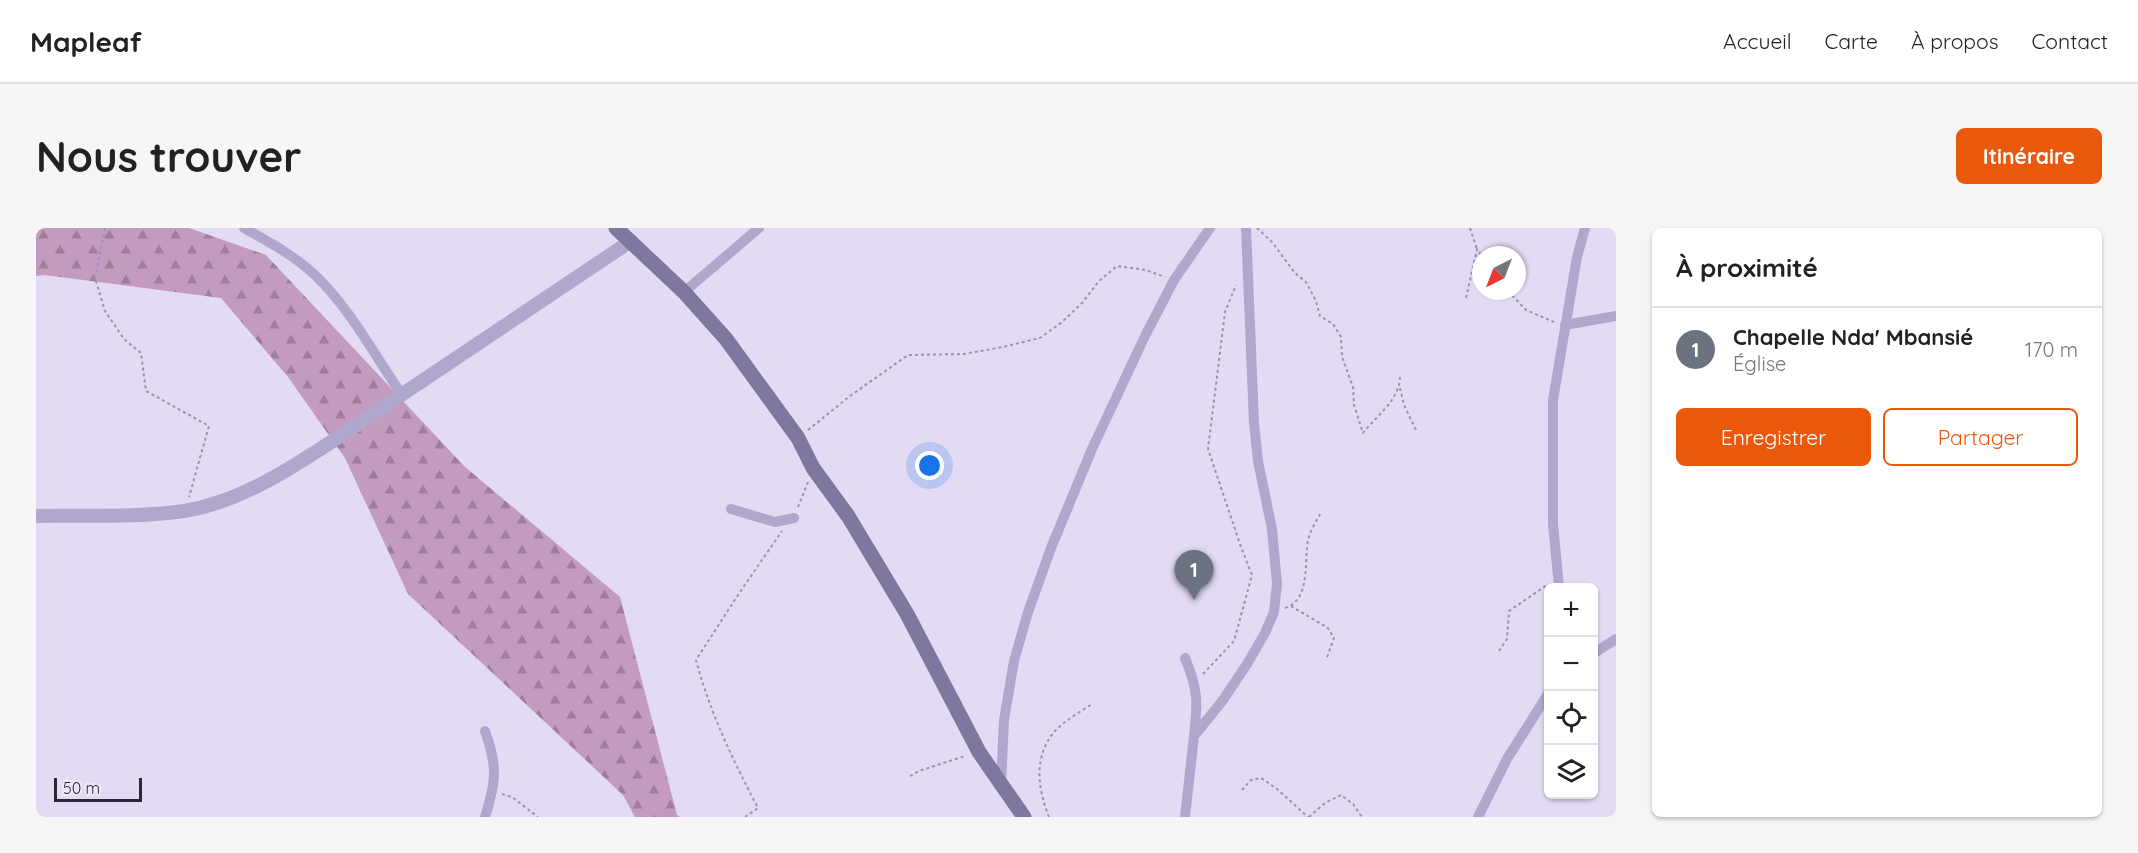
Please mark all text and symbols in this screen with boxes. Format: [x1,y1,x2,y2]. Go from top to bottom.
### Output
text: Mapleaf [30,24,142,59]
text: Accueil [1723,28,1792,54]
text: Carte [1825,28,1878,54]
text: À propos [1911,28,1999,54]
text: Contact [2032,28,2108,54]
button: Itinéraire [1956,128,2102,184]
text: Nous trouver [36,130,301,183]
north arrow [1472,246,1526,300]
text: À proximité [1676,251,1818,284]
text: Chapelle Nda' Mbansié [1733,323,1973,351]
text: 1 [1692,337,1699,362]
text: 170 m [2025,337,2078,362]
text: Église [1733,351,1786,376]
button: Enregistrer [1676,408,1871,466]
button: Partager [1883,408,2078,466]
your location [915,451,944,480]
pin: 1 [1174,550,1214,600]
map controls [1544,583,1598,799]
button: + [1544,583,1598,637]
button: − [1544,637,1598,691]
button: locate [1544,691,1598,745]
button: layers [1544,745,1598,799]
scale bar [54,775,142,802]
text: 50 m [63,778,100,798]

